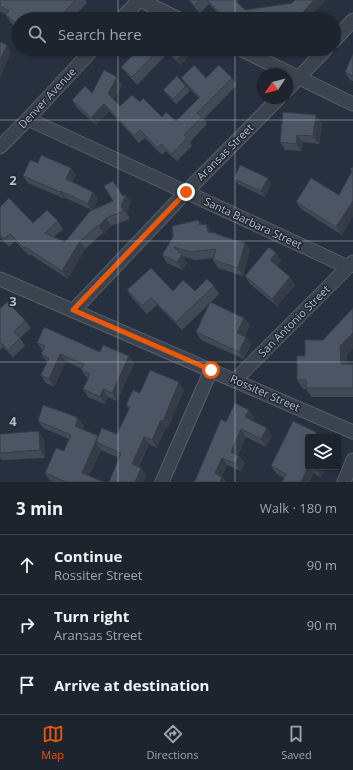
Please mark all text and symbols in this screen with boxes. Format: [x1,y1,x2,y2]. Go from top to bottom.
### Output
search box [12,12,341,56]
icon: search [26,23,48,45]
text: Search here [58,24,142,44]
street label: Denver Avenue [14,64,79,131]
north arrow [257,68,293,104]
street label: Aransas Street [193,120,256,183]
text: 2 [9,171,17,189]
route end [177,183,195,201]
street label: Santa Barbara Street [202,193,305,252]
street label: San Antonio Street [255,281,333,360]
text: 3 [9,292,17,310]
route start [202,361,220,379]
street label: Rossiter Street [228,370,303,415]
text: 4 [9,412,17,430]
map controls [305,434,341,470]
button: layers [305,434,341,470]
text: 3 min [16,497,63,520]
text: Walk · 180 m [260,499,337,517]
text: Continue [54,546,122,566]
icon: ahead [16,554,38,576]
text: 90 m [307,556,337,574]
text: Rossiter Street [54,566,142,584]
text: Turn right [54,606,129,626]
icon: right [16,614,38,636]
text: 90 m [307,616,337,634]
text: Aransas Street [54,626,142,644]
icon: arrive [16,674,38,696]
text: Arrive at destination [54,675,209,695]
tab: Map [41,723,64,762]
tab: Directions [147,723,199,762]
tab: Saved [281,723,312,762]

